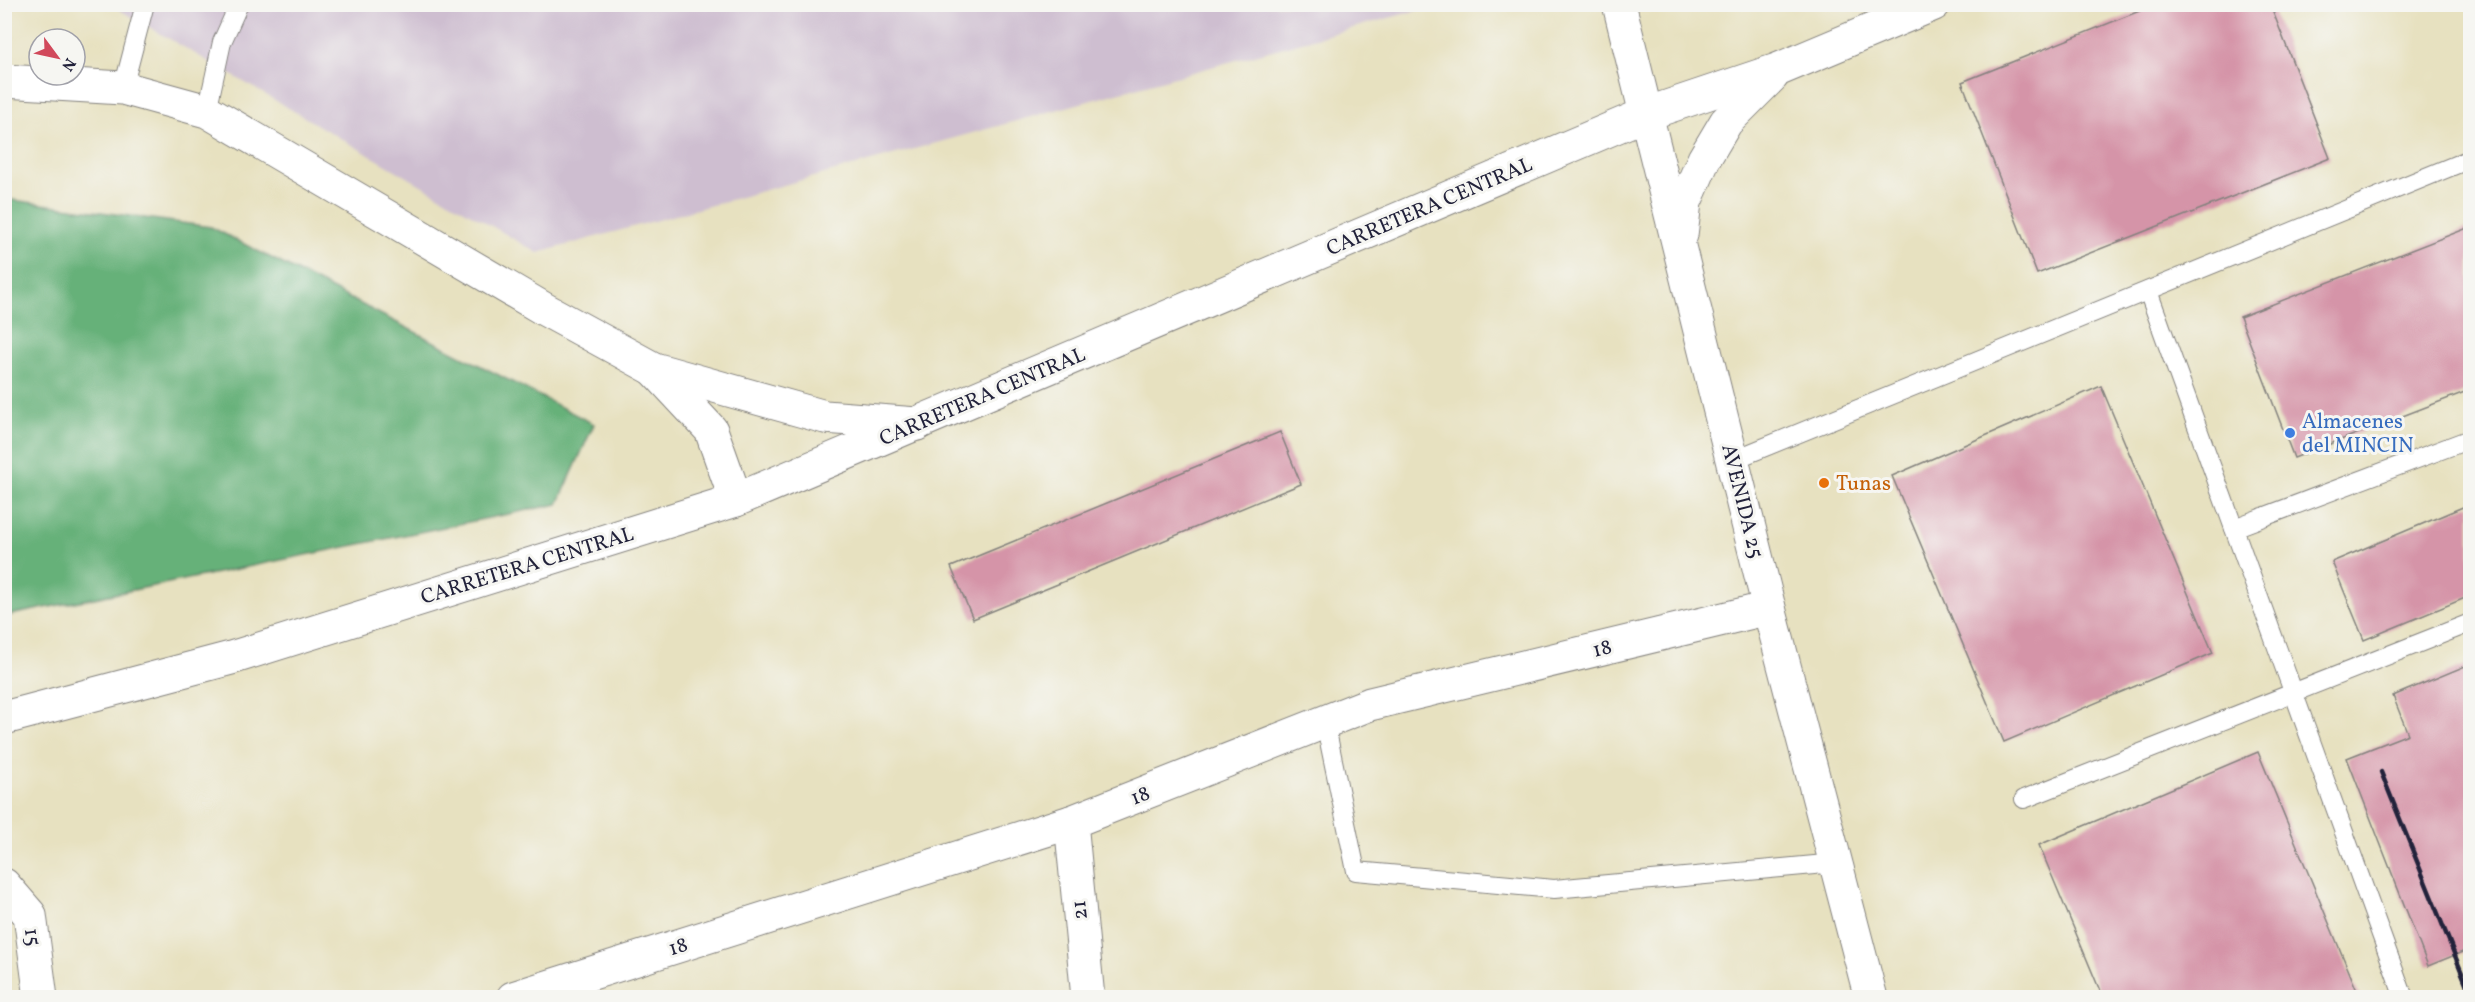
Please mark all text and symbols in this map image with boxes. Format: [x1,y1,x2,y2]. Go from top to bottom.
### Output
north arrow [27,27,87,87]
text: N [55,53,80,75]
street label: CARRETERA CENTRAL [1322,151,1537,264]
street label: CARRETERA CENTRAL [875,341,1090,454]
place label: Almacenes del MINCIN [2302,408,2414,461]
marker: Almacenes del MINCIN [2283,426,2297,440]
street label: AVENIDA 25 [1713,441,1770,562]
place label: Tunas [1836,470,1891,499]
marker: Tunas [1817,476,1831,490]
street label: CARRETERA CENTRAL [417,520,638,613]
street label: 18 [1590,633,1615,666]
street label: 18 [1127,779,1155,813]
street label: 21 [1065,899,1096,921]
street label: 15 [16,926,47,948]
street label: 18 [665,931,692,964]

